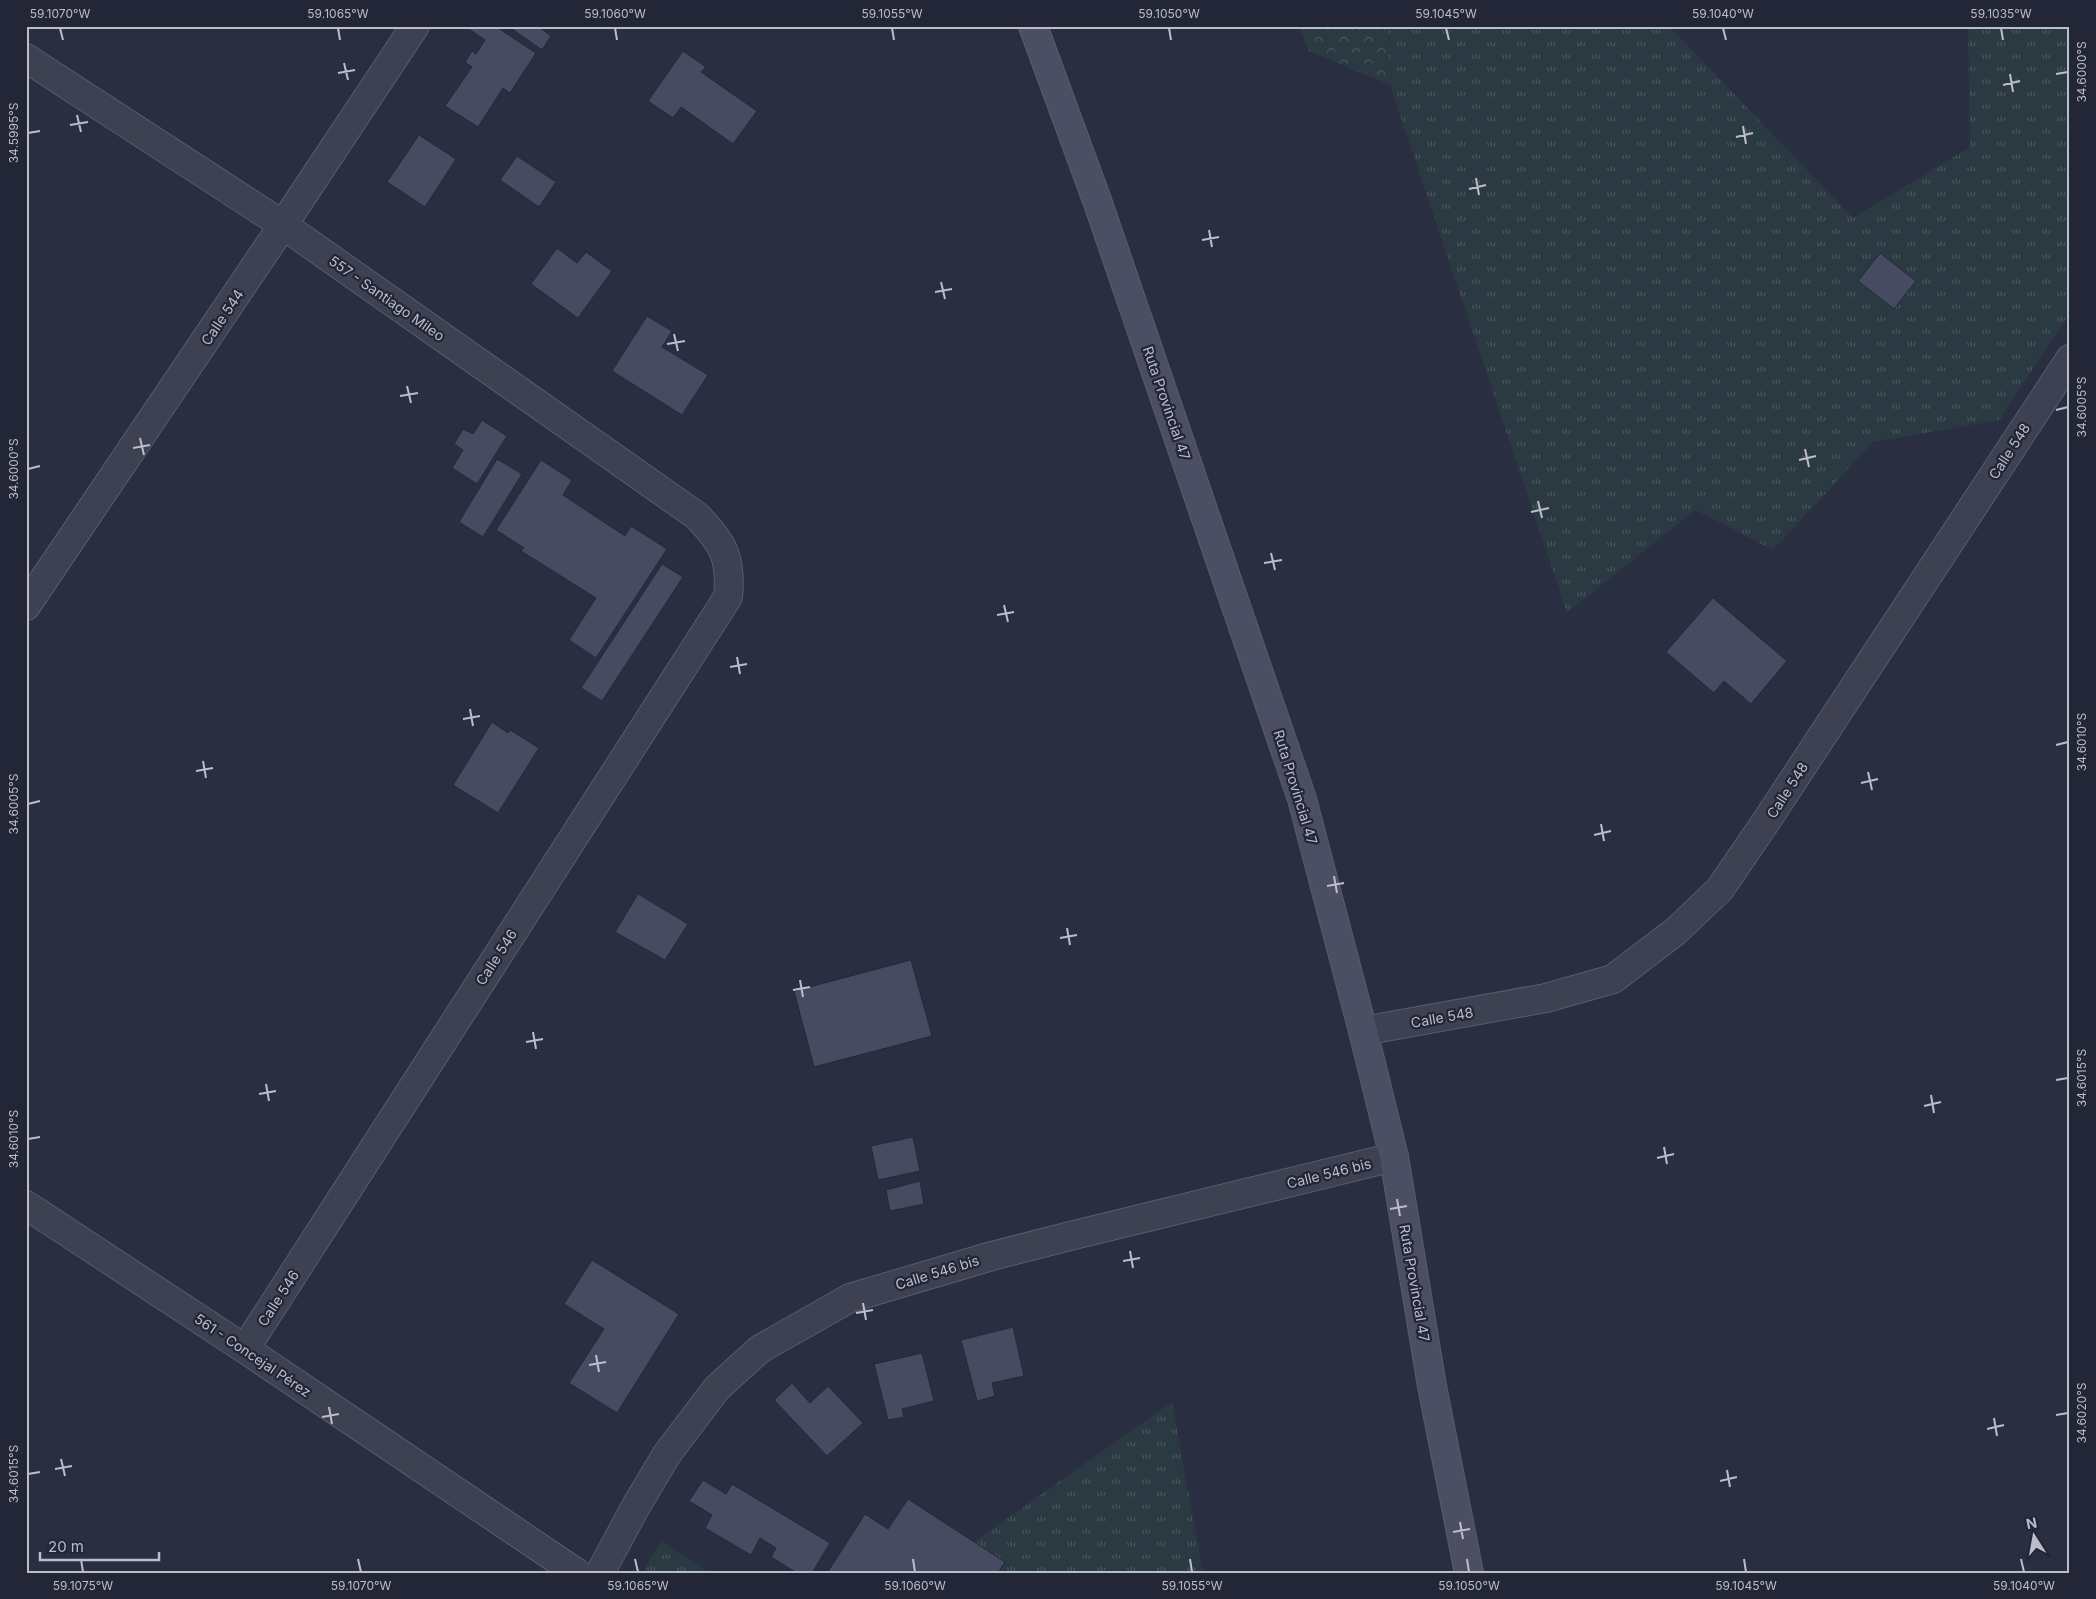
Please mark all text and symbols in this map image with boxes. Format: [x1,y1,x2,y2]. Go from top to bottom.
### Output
text: 59.1070°W [30,6,90,21]
text: 59.1065°W [307,6,369,21]
text: 59.1060°W [584,6,646,21]
text: 59.1055°W [861,6,923,21]
text: 59.1050°W [1138,6,1200,21]
text: 59.1045°W [1415,6,1477,21]
text: 59.1040°W [1692,6,1754,21]
text: 59.1035°W [1970,6,2032,21]
text: 34.6000°S [2074,41,2089,103]
text: 34.5995°S [6,102,21,163]
street label: 557 - Santiago Mileo [326,252,448,344]
street label: Calle 544 [197,286,247,348]
street label: Ruta Provincial 47 [1140,344,1194,462]
text: 34.6005°S [2074,376,2089,437]
street label: Calle 548 [1985,420,2033,482]
text: 34.6000°S [6,438,21,500]
text: 34.6010°S [2074,712,2089,771]
street label: Ruta Provincial 47 [1270,728,1322,846]
street label: Calle 548 [1763,759,1811,821]
text: 34.6005°S [6,773,21,834]
street label: Calle 546 [472,926,520,988]
street label: Calle 548 [1409,1003,1475,1031]
text: 34.6015°S [2074,1049,2089,1107]
text: 34.6010°S [6,1109,21,1168]
street label: Calle 546 bis [1285,1154,1373,1192]
street label: Ruta Provincial 47 [1396,1223,1434,1343]
street label: Calle 546 bis [893,1251,981,1293]
street label: Calle 546 [254,1267,302,1329]
street label: 561 - Concejal Pérez [192,1310,314,1400]
text: 34.6020°S [2074,1382,2089,1443]
text: 34.6015°S [6,1445,21,1503]
north arrow [2008,1512,2058,1562]
text: N [2025,1513,2038,1532]
scale bar [40,1529,159,1561]
text: 20 m [48,1537,84,1556]
text: 59.1075°W [53,1578,113,1593]
text: 59.1070°W [331,1578,391,1593]
text: 59.1065°W [607,1578,669,1593]
text: 59.1060°W [884,1578,946,1593]
text: 59.1055°W [1161,1578,1223,1593]
text: 59.1050°W [1438,1578,1500,1593]
text: 59.1045°W [1715,1578,1777,1593]
text: 59.1040°W [1993,1578,2055,1593]

